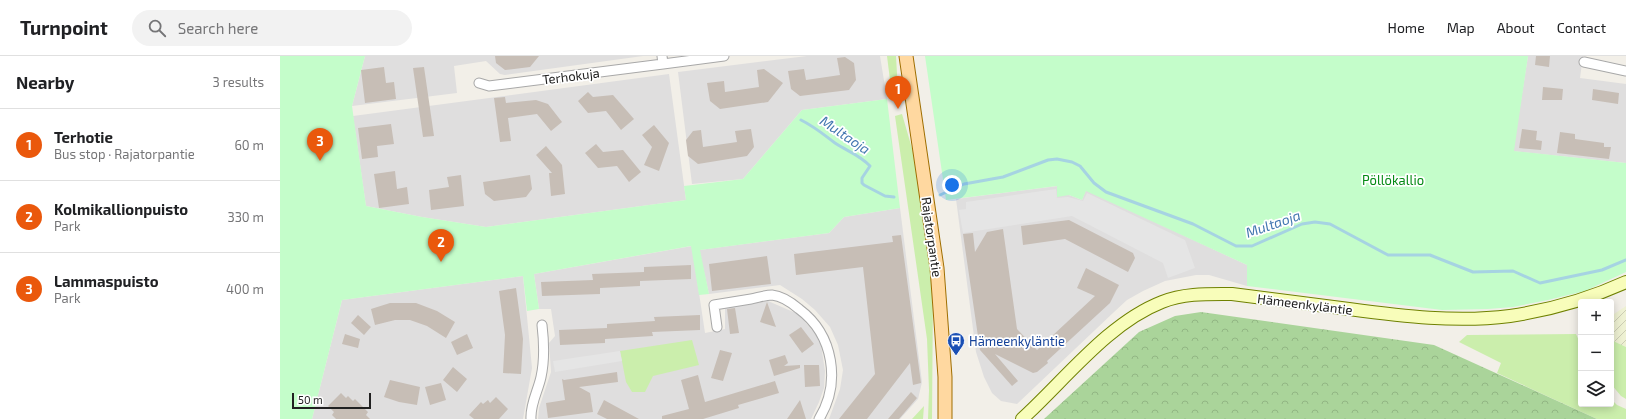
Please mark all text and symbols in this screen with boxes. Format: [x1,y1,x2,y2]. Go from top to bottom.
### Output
search box [132,10,412,46]
text: Turnpoint [20,16,108,39]
icon: search [146,17,168,39]
text: Search here [178,19,258,37]
text: Home [1388,19,1425,36]
text: Map [1447,19,1475,36]
text: About [1497,19,1535,36]
text: Contact [1557,19,1606,36]
street label: Terhokuja [541,65,601,87]
text: Nearby [16,72,74,92]
text: 3 results [213,74,264,90]
pin: 1 [885,76,911,109]
water label: Multaoja [817,112,874,158]
text: Terhotie [54,128,113,146]
pin: 3 [307,128,333,161]
text: 1 [26,137,32,153]
text: 60 m [234,137,264,153]
text: Bus stop · Rajatorpantie [54,146,195,162]
park label: Pöllökallio [1362,172,1424,188]
your location [942,175,962,195]
street label: Rajatorpantie [918,196,946,278]
text: Kolmikallionpuisto [54,200,188,218]
water label: Multaoja [1243,206,1302,241]
text: 2 [25,209,33,225]
text: 330 m [227,209,264,225]
text: Park [54,218,81,234]
pin: 2 [428,229,454,262]
text: Lammaspuisto [54,272,159,290]
text: 3 [25,281,33,297]
text: 400 m [226,281,264,297]
text: Park [54,290,81,306]
street label: Hämeenkyläntie [1256,290,1354,318]
map controls [1578,299,1614,407]
button: + [1578,299,1614,335]
bus stop icon: Hämeenkyläntie [946,331,966,356]
place label: Hämeenkyläntie [969,333,1065,349]
button: − [1578,335,1614,371]
button: layers [1578,371,1614,407]
scale bar [292,391,371,410]
text: 50 m [298,393,323,406]

